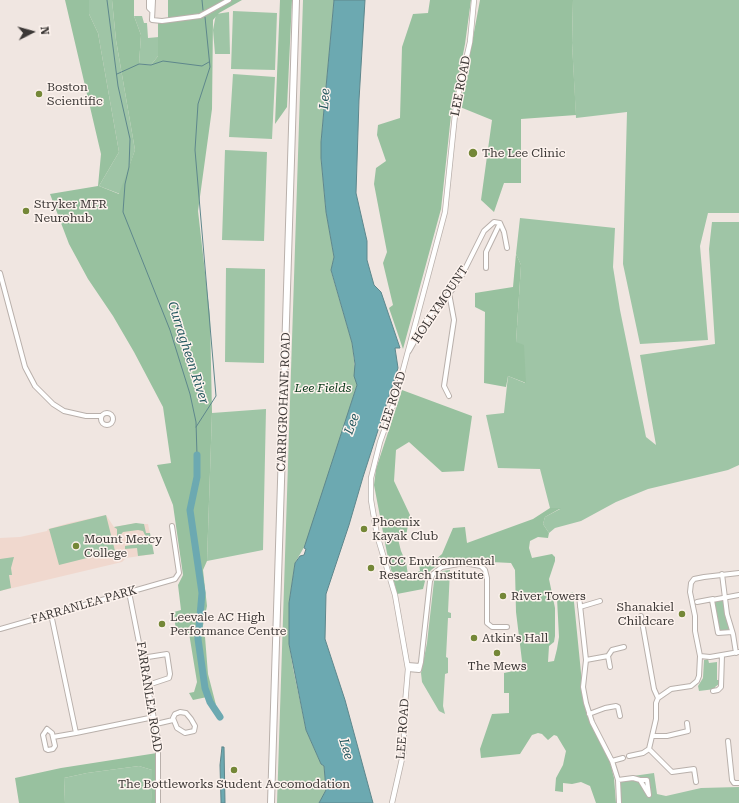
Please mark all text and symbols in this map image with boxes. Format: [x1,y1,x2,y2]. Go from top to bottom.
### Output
north arrow [12,12,52,52]
text: N [38,26,51,36]
street label: LEE ROAD [448,55,474,117]
place label: Boston Scientific [47,80,103,108]
water label: Lee [316,88,334,110]
marker: Boston Scientific [34,89,44,99]
place label: The Lee Clinic [482,146,566,160]
marker: The Lee Clinic [467,147,479,159]
place label: Stryker MFR Neurohub [34,197,107,225]
marker: Stryker MFR Neurohub [21,206,31,216]
street label: HOLLYMOUNT [409,264,471,346]
water label: Curragheen River [164,300,212,406]
street label: CARRIGROHANE ROAD [274,332,294,472]
street label: LEE ROAD [377,370,409,432]
park label: Lee Fields [295,381,351,395]
water label: Lee [341,411,363,437]
place label: Phoenix Kayak Club [372,515,438,543]
marker: Phoenix Kayak Club [359,524,369,534]
place label: Mount Mercy College [84,532,162,560]
marker: Mount Mercy College [71,541,81,551]
place label: UCC Environmental Research Institute [379,554,495,582]
marker: UCC Environmental Research Institute [366,563,376,573]
street label: FARRANLEA PARK [30,583,138,627]
place label: River Towers [511,589,586,603]
marker: River Towers [498,591,508,601]
place label: Shanakiel Childcare [616,600,674,628]
marker: Shanakiel Childcare [677,609,687,619]
place label: Leevale AC High Performance Centre [170,610,286,638]
marker: Leevale AC High Performance Centre [157,619,167,629]
place label: Atkin's Hall [482,631,548,645]
marker: Atkin's Hall [469,633,479,643]
street label: FARRANLEA ROAD [133,641,165,753]
marker: The Mews [492,648,502,658]
place label: The Mews [468,659,526,673]
street label: LEE ROAD [394,698,412,760]
water label: Lee [335,737,357,761]
marker: The Bottleworks Student Accomodation [229,765,239,775]
place label: The Bottleworks Student Accomodation [118,777,350,791]

